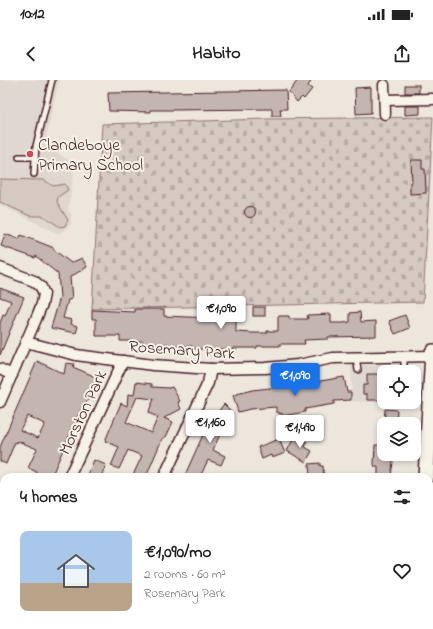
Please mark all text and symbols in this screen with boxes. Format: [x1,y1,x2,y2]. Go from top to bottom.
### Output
text: 10:12 [20,3,45,25]
text: Habito [192,41,241,67]
icon: back [20,43,42,65]
icon: share [391,43,413,65]
place label: Clandeboye Primary School [38,133,143,179]
marker: Clandeboye Primary School [25,149,35,159]
pin: €1,090 [188,296,254,330]
text: €1,090 [206,299,236,318]
street label: Rosemary Park [128,334,236,368]
pin: €1,090 [262,363,328,397]
map controls [377,365,421,461]
button: locate [377,365,421,409]
street label: Morston Park [53,366,114,459]
text: €1,090 [280,366,310,385]
pin: €1,160 [177,410,243,444]
text: €1,160 [195,413,225,432]
pin: €1,490 [267,415,333,449]
button: layers [377,417,421,461]
text: €1,490 [285,418,315,437]
text: 4 homes [20,485,78,510]
icon: filters [391,486,413,508]
text: €1,090/mo [144,540,211,565]
icon: home [52,547,100,595]
icon: heart [391,560,413,582]
text: 2 rooms · 60 m² [144,565,226,584]
text: Rosemary Park [144,584,226,603]

